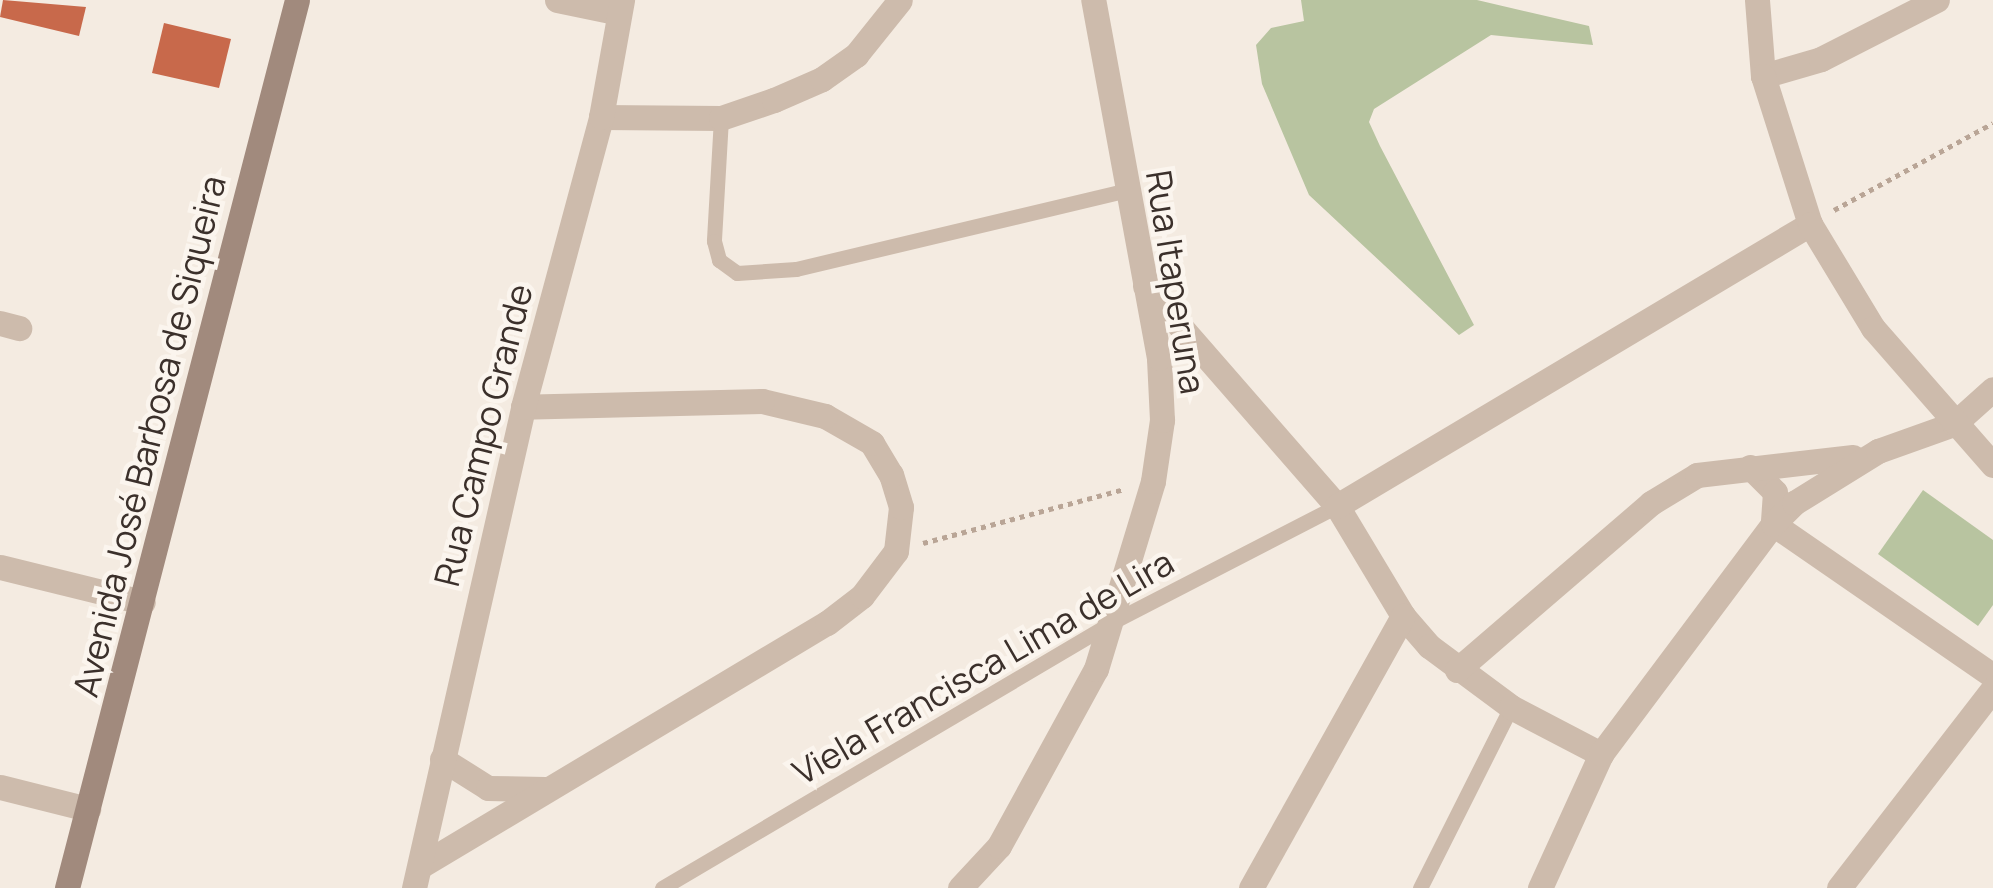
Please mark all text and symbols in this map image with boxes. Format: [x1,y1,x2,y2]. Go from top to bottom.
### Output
street label: Rua Itaperuna [1138,167,1214,397]
street label: Avenida José Barbosa de Siqueira [64,171,234,701]
street label: Rua Campo Grande [425,280,541,590]
street label: Viela Francisca Lima de Lira [785,541,1181,793]

